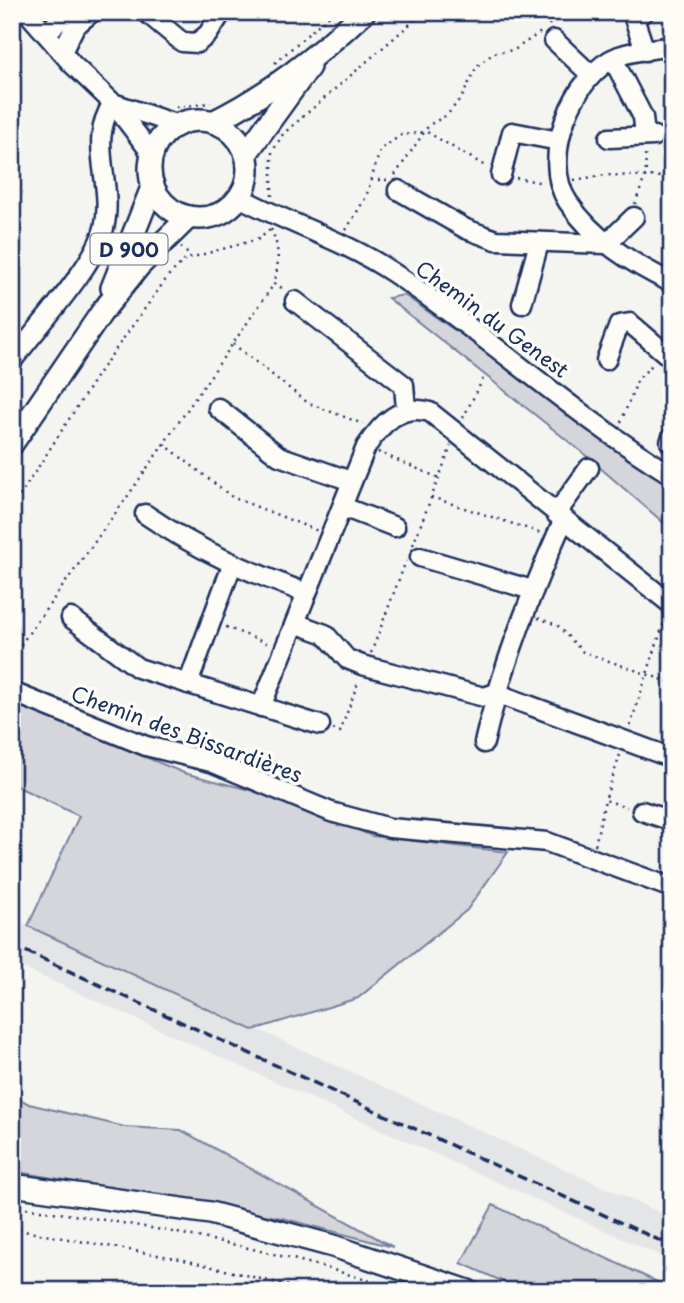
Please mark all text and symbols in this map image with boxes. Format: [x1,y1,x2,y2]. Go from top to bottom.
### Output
road number: D 900 [90,233,168,264]
street label: Chemin du Genest [410,251,576,385]
street label: Chemin des Bissardières [67,676,307,790]

